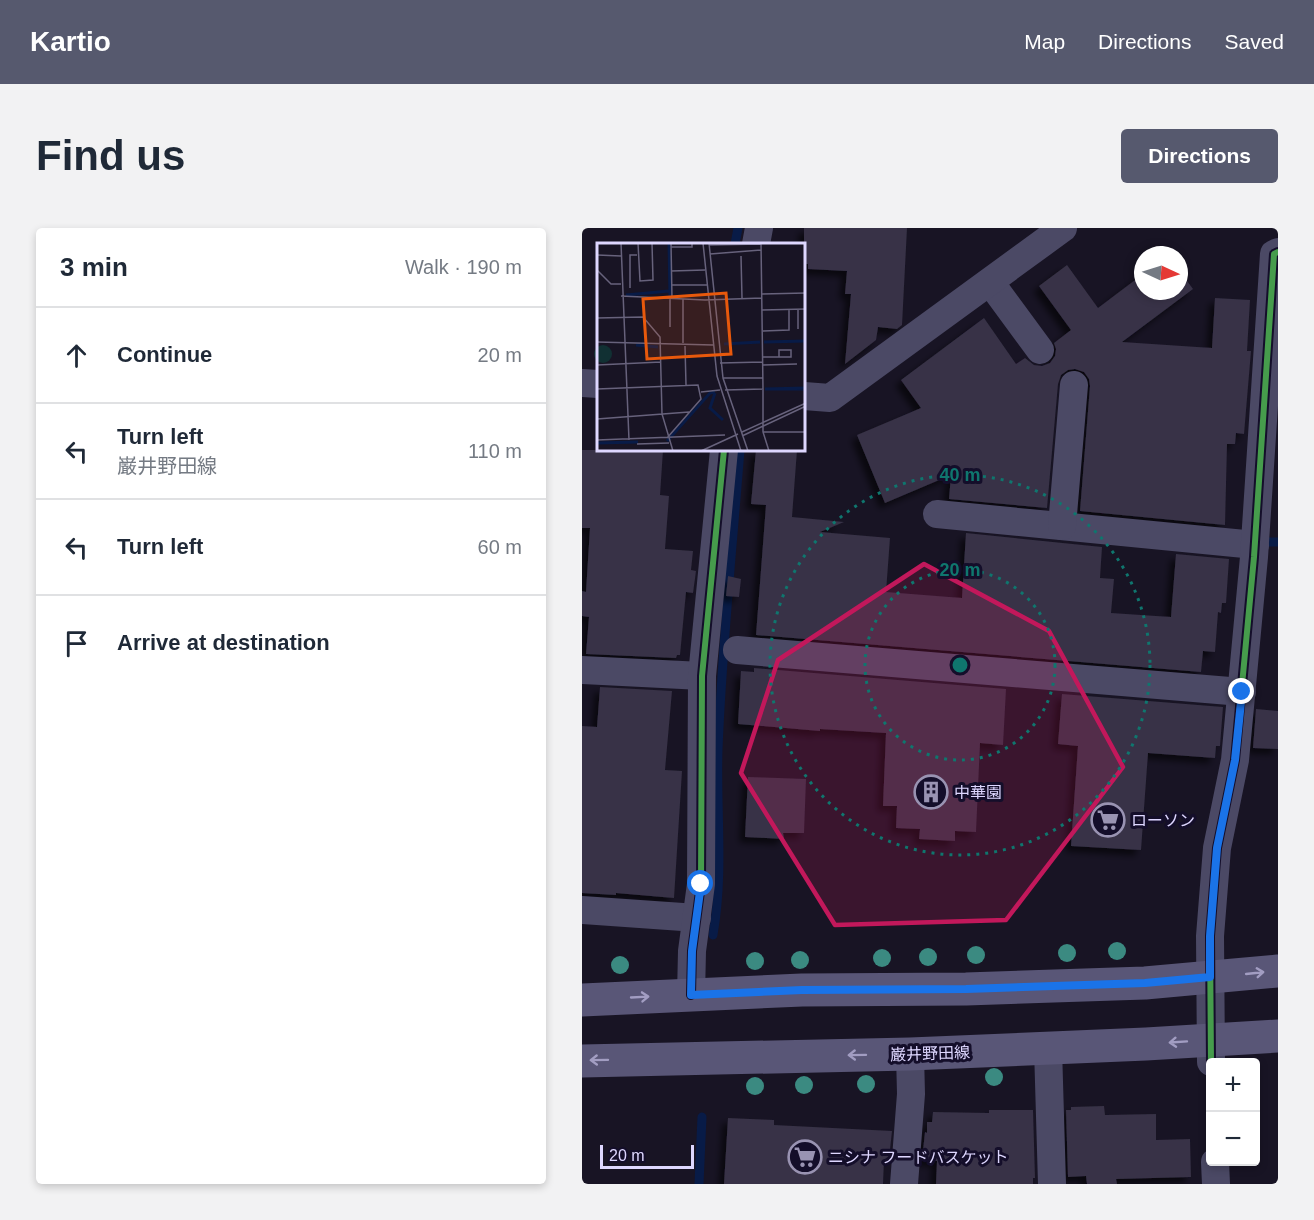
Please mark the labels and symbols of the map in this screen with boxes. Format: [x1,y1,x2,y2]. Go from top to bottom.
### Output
inset map [597,243,806,452]
north arrow [1134,246,1188,300]
text: 40 m [939,465,981,485]
text: 20 m [939,560,981,580]
centre of rings [950,655,970,675]
route end [1228,678,1254,704]
building icon: 中華園 [913,774,949,810]
place label: 中華園 [954,784,1002,801]
supermarket icon: ローソン [1090,802,1126,838]
place label: ローソン [1131,812,1195,829]
route start [687,870,713,896]
one-way arrow [1244,967,1264,978]
one-way arrow [630,992,650,1003]
one-way arrow [1168,1037,1188,1048]
street label: 巌井野田線 [890,1044,970,1063]
one-way arrow [847,1049,867,1061]
one-way arrow [590,1054,610,1066]
supermarket icon: ニシナ フードバスケット [787,1139,823,1175]
scale bar [600,1142,694,1170]
place label: ニシナ フードバスケット [828,1149,1008,1166]

